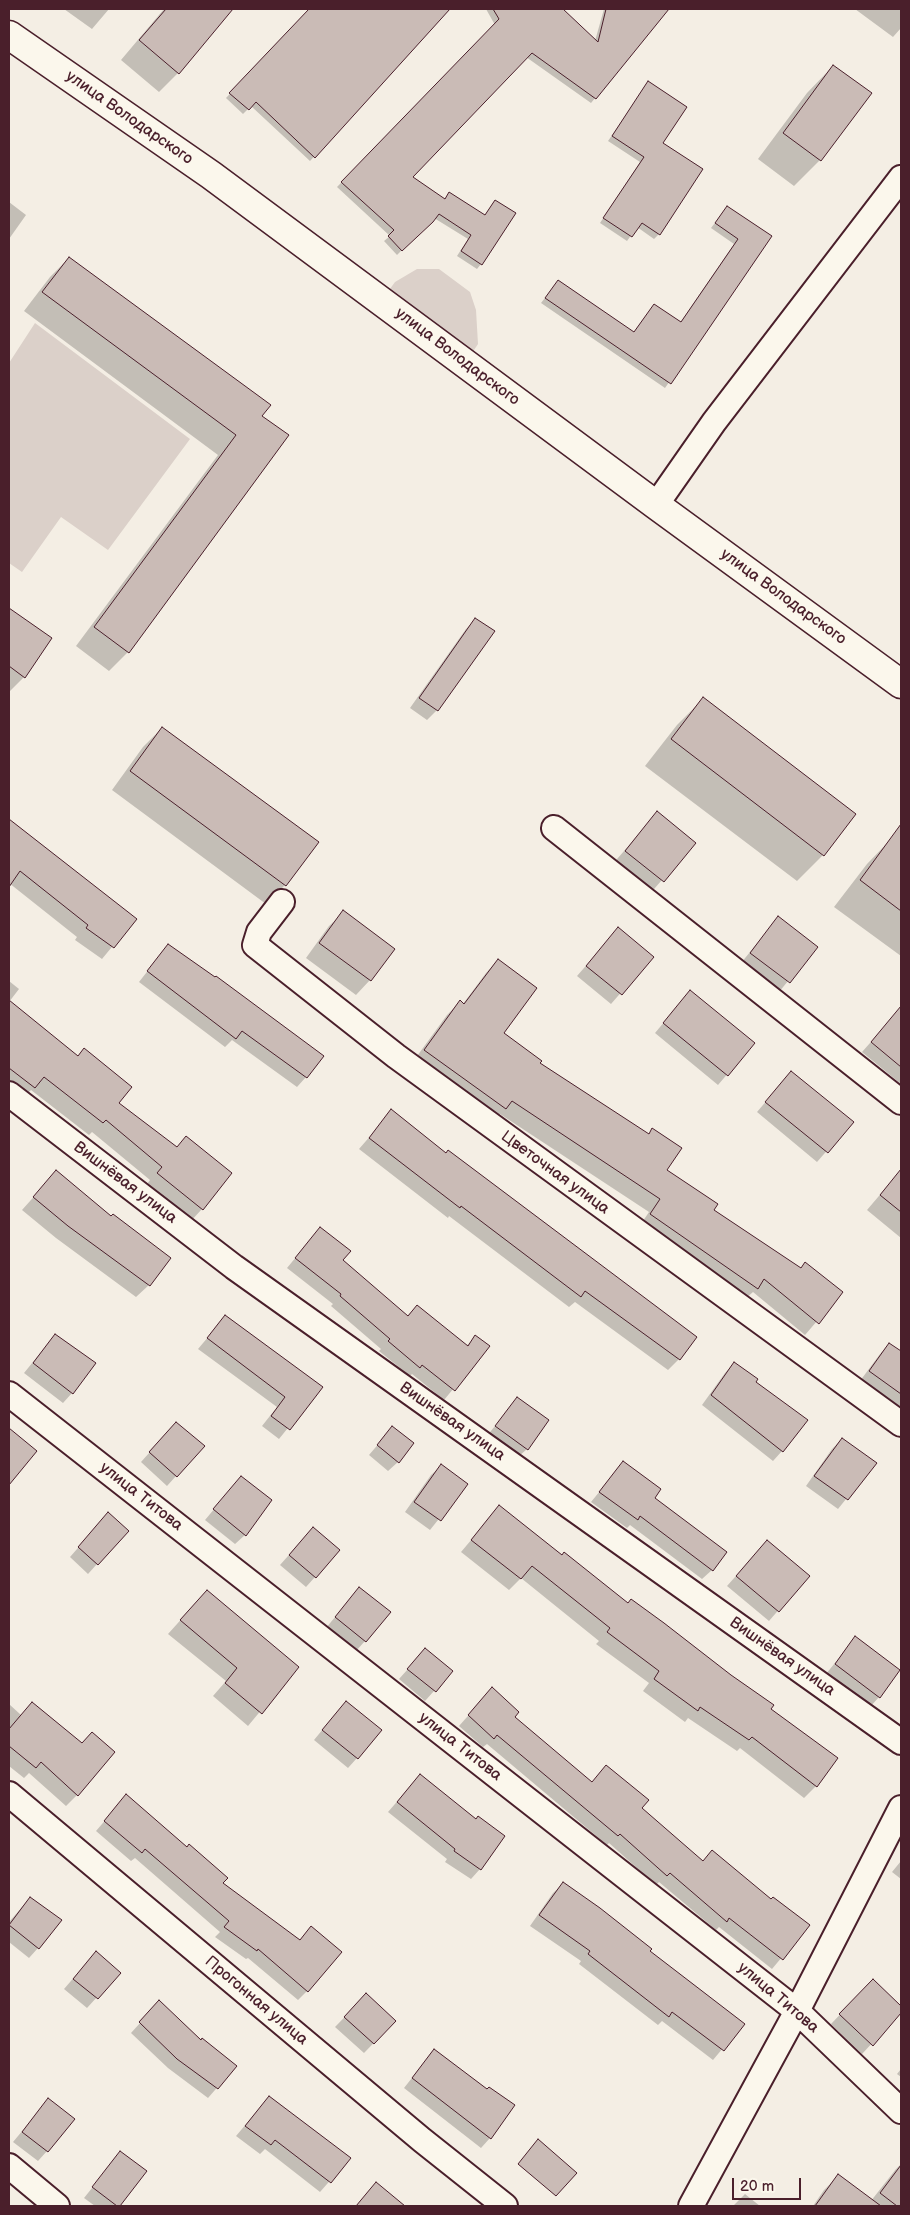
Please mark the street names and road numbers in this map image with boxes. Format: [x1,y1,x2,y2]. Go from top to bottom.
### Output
street label: улица Володарского [62,67,196,169]
street label: улица Володарского [391,304,523,410]
street label: улица Володарского [716,545,850,649]
street label: Цветочная улица [497,1127,613,1219]
street label: Вишнёвая улица [69,1138,181,1228]
street label: Вишнёвая улица [395,1378,509,1466]
street label: улица Титова [96,1459,186,1535]
street label: Вишнёвая улица [725,1613,839,1701]
street label: улица Титова [415,1709,505,1785]
street label: Прогонная улица [201,1952,311,2050]
street label: улица Титова [733,1958,823,2038]

